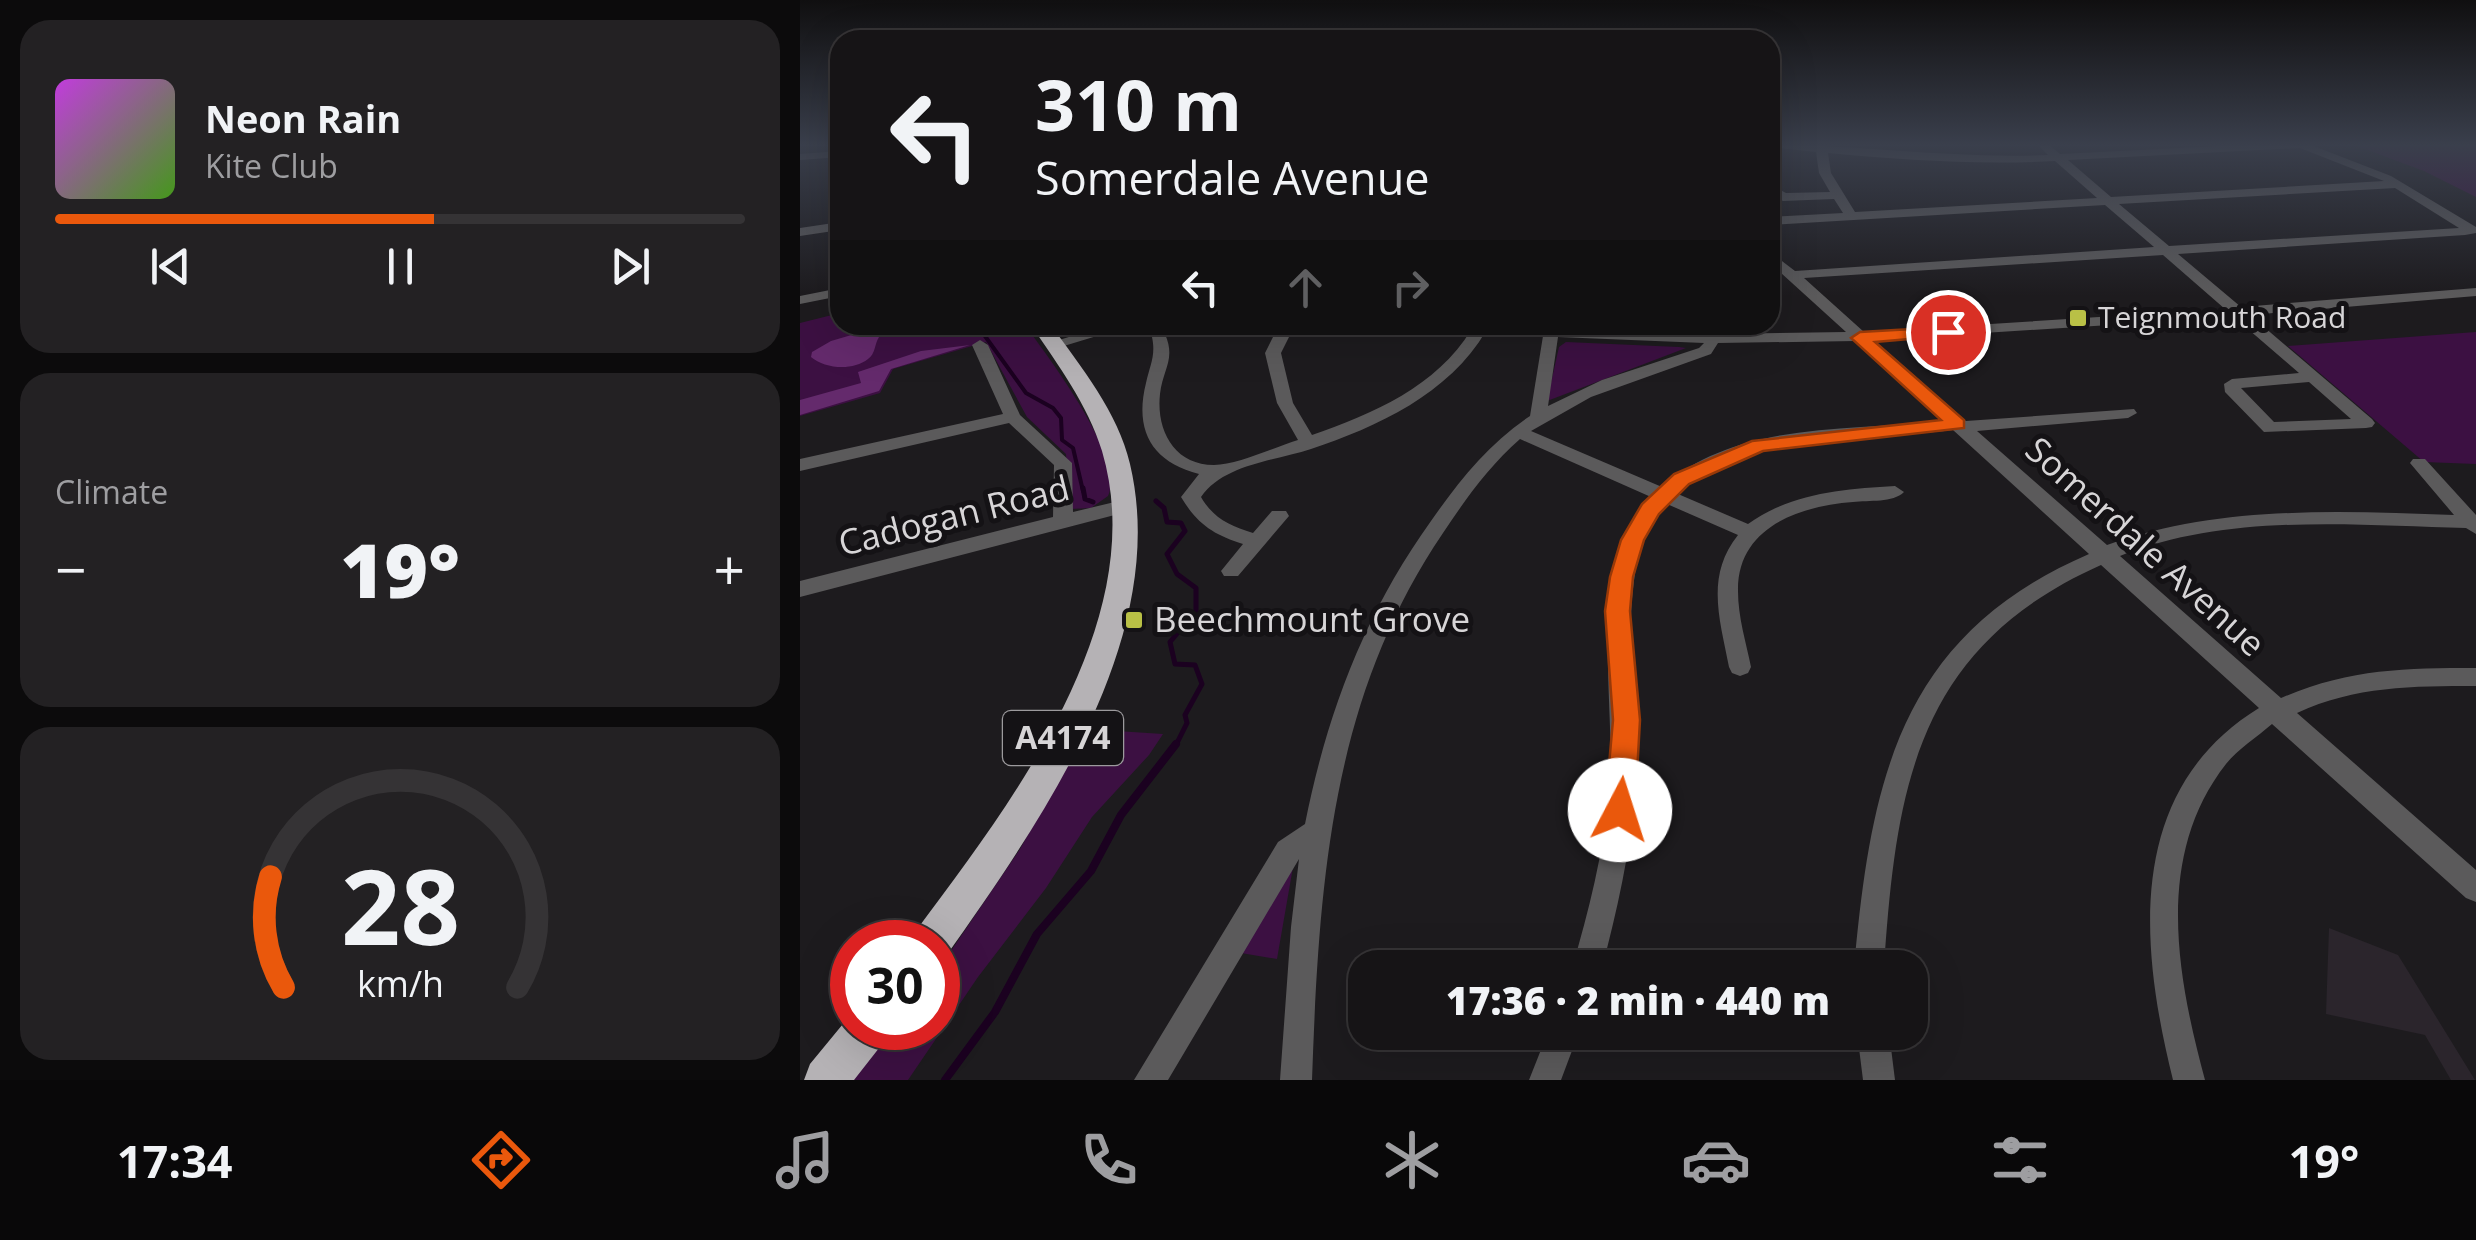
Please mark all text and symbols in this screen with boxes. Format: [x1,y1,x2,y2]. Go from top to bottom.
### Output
text: 310 m [1035,56,1242,152]
icon: left [870,70,1000,200]
text: Neon Rain [205,92,401,144]
text: Kite Club [205,144,338,187]
text: Somerdale Avenue [1035,147,1430,208]
icon: previous [143,239,198,294]
icon: pause [373,239,428,294]
icon: next [603,239,658,294]
icon: left [1173,260,1228,315]
icon: ahead [1278,260,1333,315]
icon: right [1383,260,1438,315]
pin [1906,290,1991,375]
place label: Teignmouth Road [2098,296,2346,337]
icon: arrive [1921,305,1976,360]
marker: Teignmouth Road [2067,307,2089,329]
street label: Somerdale Avenue [2016,426,2276,666]
street label: Cadogan Road [833,463,1074,566]
text: Climate [55,470,168,513]
text: 19° [340,518,460,620]
text: − [55,531,86,606]
text: + [714,531,745,606]
place label: Beechmount Grove [1154,595,1470,642]
marker: Beechmount Grove [1123,609,1145,631]
road number: A4174 [1003,711,1123,765]
position arrow [1568,758,1672,862]
text: 28 [341,834,459,975]
speed limit sign: 30 [830,920,960,1050]
text: km/h [357,959,443,1007]
text: 17:36 · 2 min · 440 m [1446,974,1830,1026]
icon: directions [466,1125,536,1195]
icon: music [770,1125,840,1195]
icon: phone [1074,1125,1144,1195]
icon: climate [1377,1125,1447,1195]
icon: car [1681,1125,1751,1195]
icon: filters [1985,1125,2055,1195]
text: 17:34 [117,1130,233,1191]
text: 19° [2288,1130,2359,1191]

